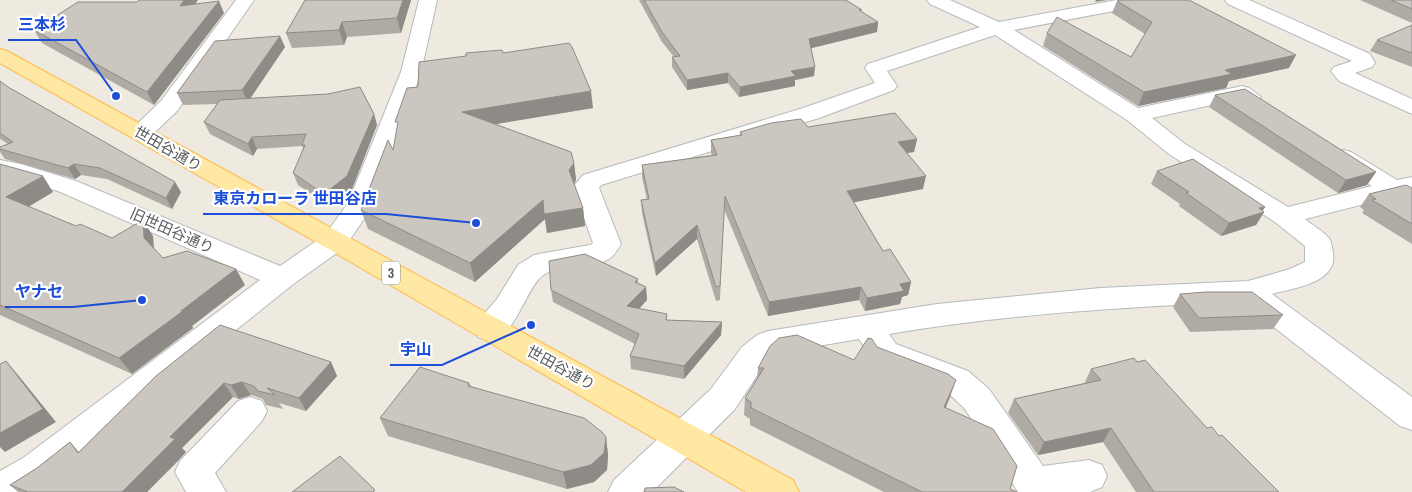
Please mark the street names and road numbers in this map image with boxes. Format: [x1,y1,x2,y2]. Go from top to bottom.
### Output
street label: 世田谷通り [131,121,206,176]
street label: 旧世田谷通り [127,203,218,258]
road number: 3 [382,262,400,284]
street label: 世田谷通り [523,340,599,395]

